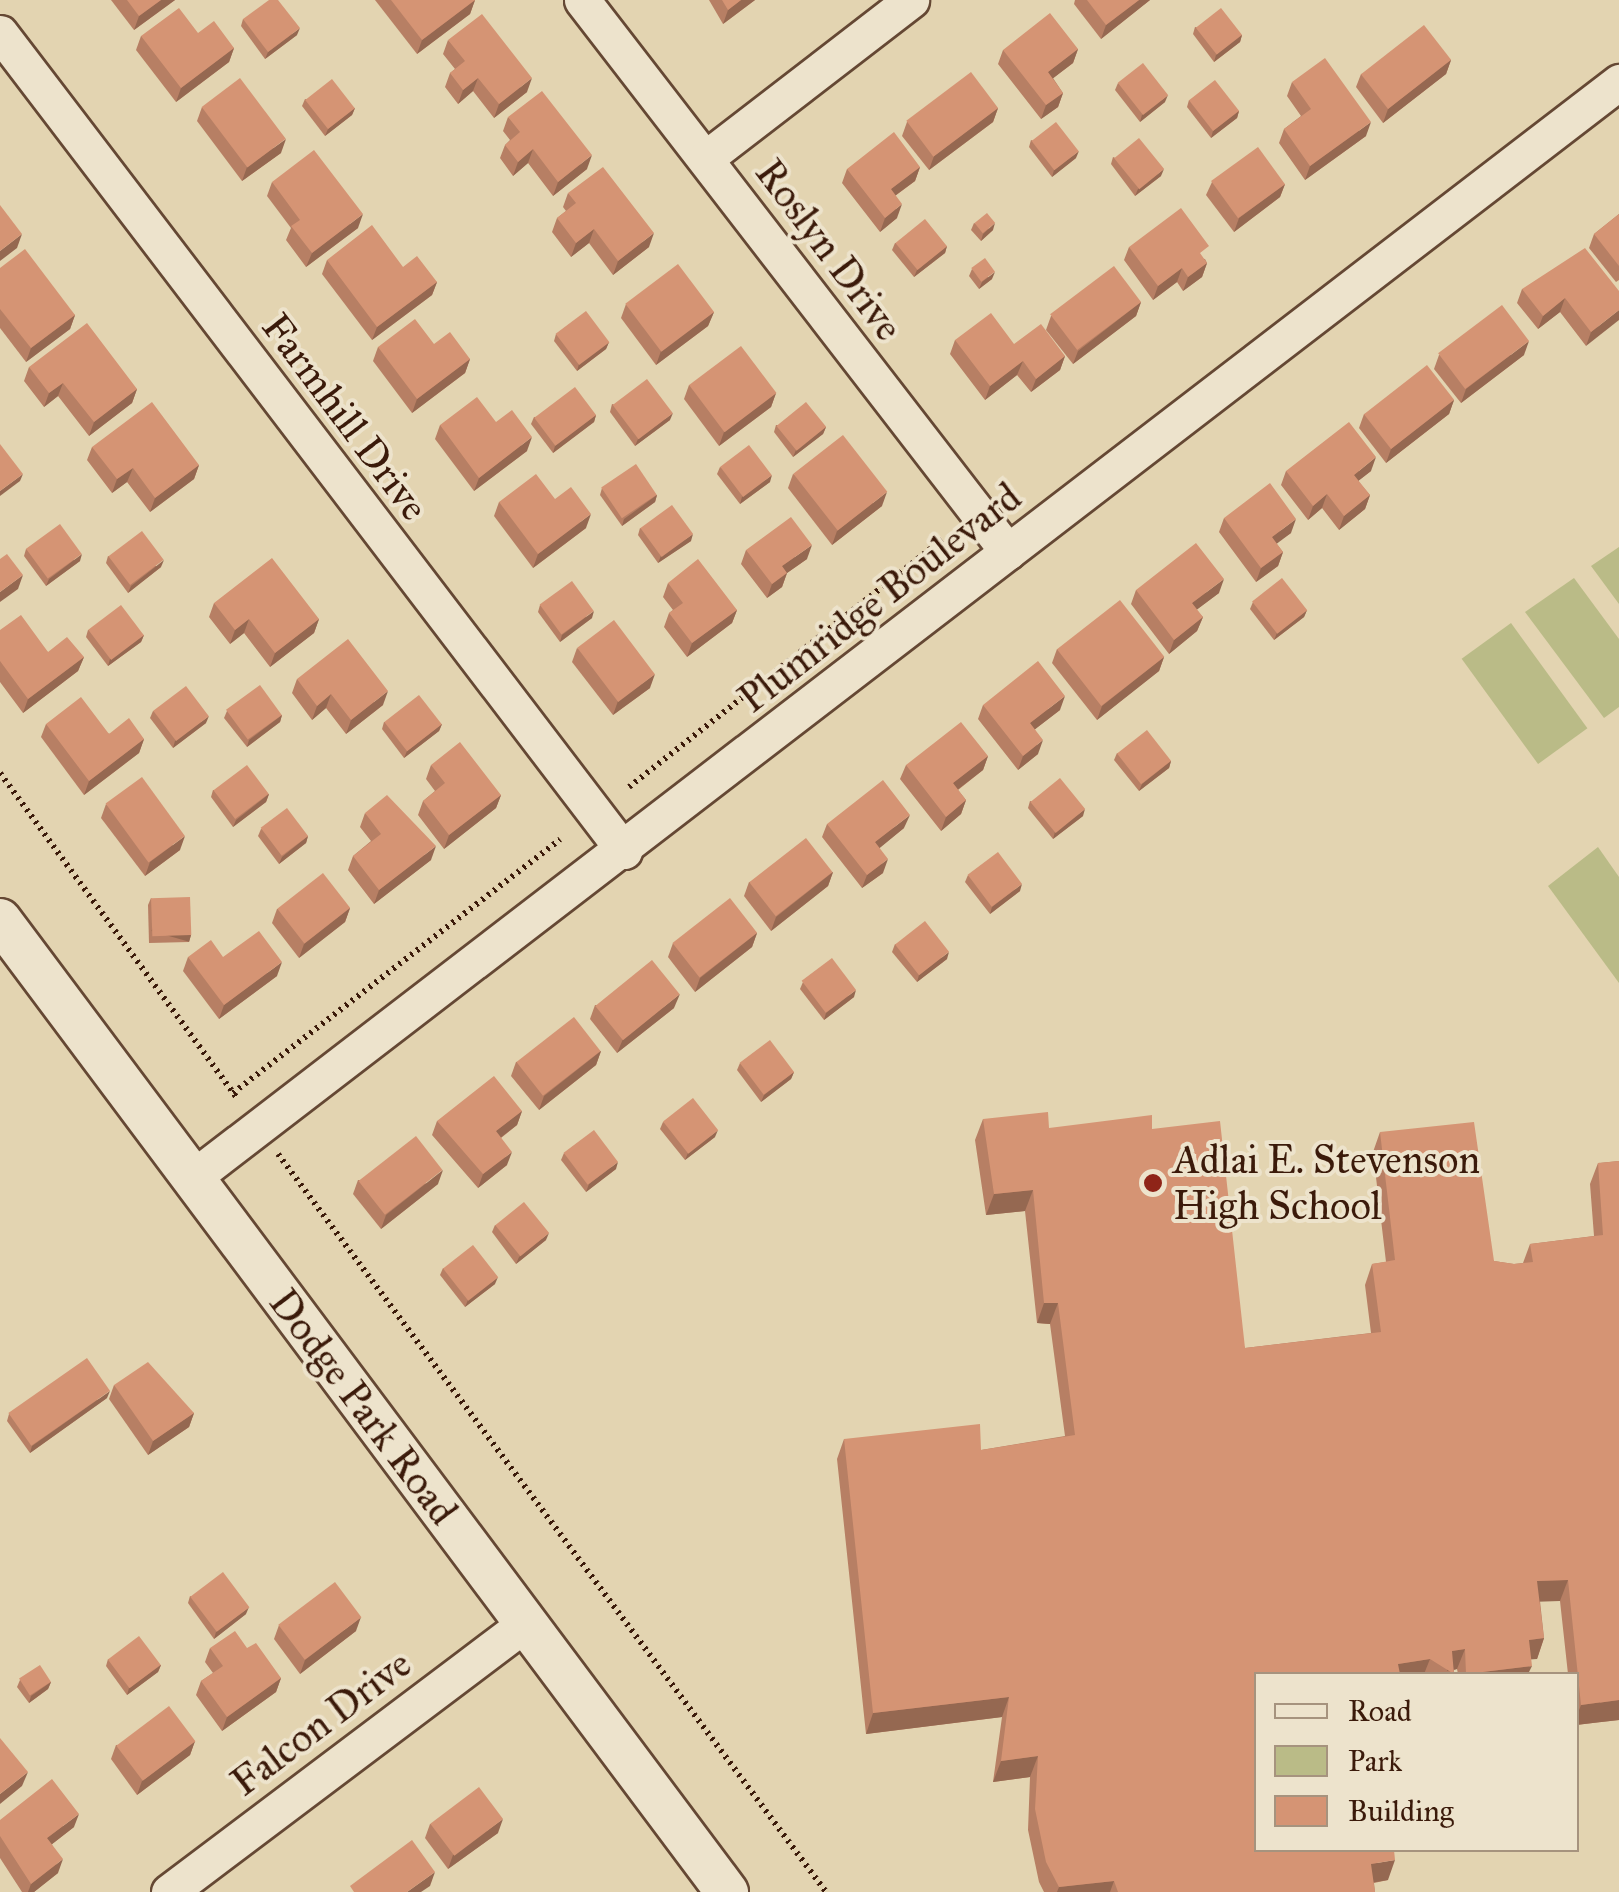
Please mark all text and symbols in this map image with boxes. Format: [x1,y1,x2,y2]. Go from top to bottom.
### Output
street label: Roslyn Drive [745,150,913,350]
street label: Farmhill Drive [252,304,438,530]
street label: Plumridge Boulevard [729,473,1031,723]
place label: Adlai E. Stevenson High School [1173,1136,1480,1230]
marker: Adlai E. Stevenson High School [1142,1172,1164,1194]
street label: Dodge Park Road [259,1280,467,1534]
street label: Falcon Drive [222,1640,420,1806]
legend [1254,1672,1579,1852]
text: Road [1348,1693,1412,1729]
text: Park [1348,1743,1402,1779]
text: Building [1348,1793,1454,1829]

